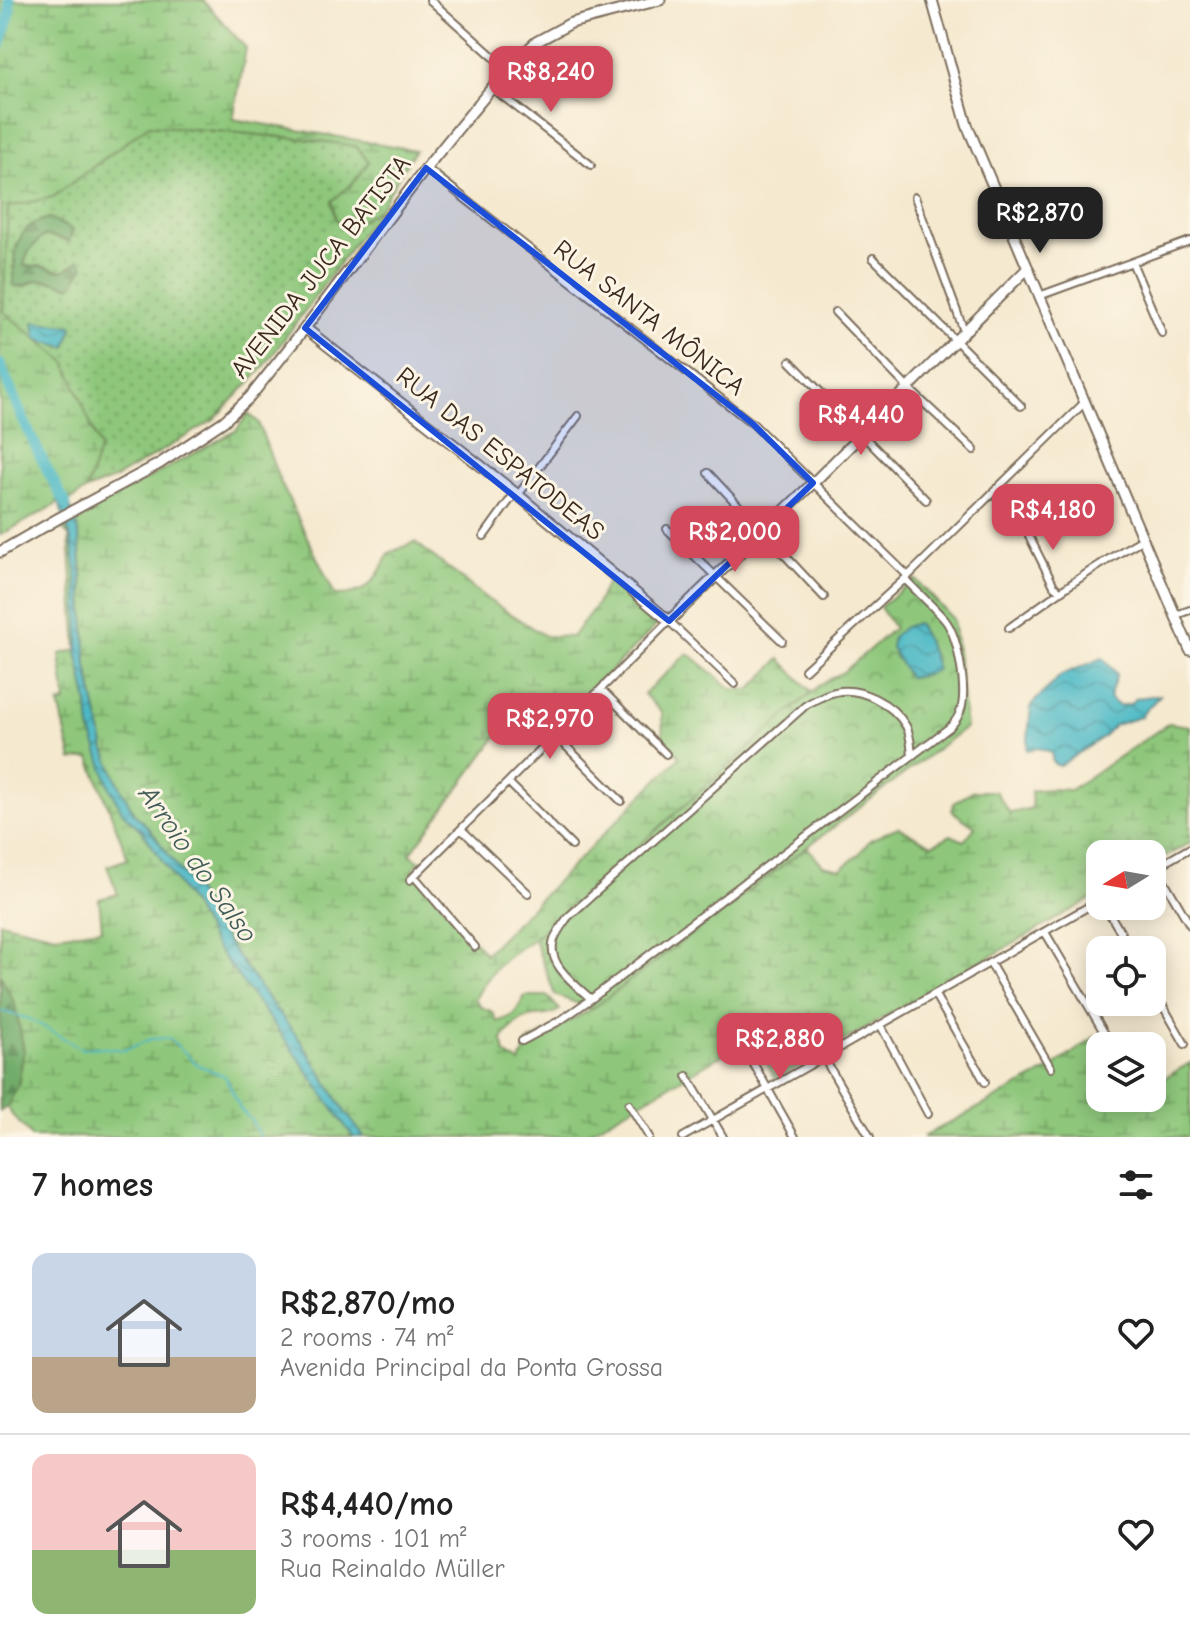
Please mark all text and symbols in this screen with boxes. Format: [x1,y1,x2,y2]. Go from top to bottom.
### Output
pin: R$8,240 [477,46,625,114]
text: R$8,240 [507,57,595,87]
street label: AVENIDA JUCA BATISTA [225,150,417,384]
pin: R$2,870 [966,187,1114,255]
text: R$2,870 [996,198,1084,228]
street label: RUA SANTA MÔNICA [547,233,751,402]
street label: RUA DAS ESPATODEAS [390,361,610,547]
pin: R$4,440 [787,389,935,457]
text: R$4,440 [817,400,905,430]
pin: R$4,180 [979,484,1127,552]
text: R$4,180 [1010,495,1096,525]
pin: R$2,000 [661,506,809,574]
text: R$2,000 [688,517,782,547]
pin: R$2,970 [476,693,624,761]
text: R$2,970 [506,704,594,734]
water label: Arroio do Salso [131,779,264,949]
north arrow [1086,840,1166,920]
map controls [1086,840,1166,1112]
button: locate [1086,936,1166,1016]
pin: R$2,880 [706,1013,854,1081]
text: R$2,880 [735,1024,825,1054]
button: layers [1086,1032,1166,1112]
icon: filters [1114,1163,1158,1207]
text: 7 homes [32,1165,153,1205]
text: R$2,870/mo [280,1283,455,1323]
icon: home [96,1285,192,1381]
icon: heart [1114,1311,1158,1355]
text: 2 rooms · 74 m² [280,1323,453,1353]
text: Avenida Principal da Ponta Grossa [280,1353,663,1383]
text: R$4,440/mo [280,1484,454,1524]
icon: home [96,1486,192,1582]
icon: heart [1114,1512,1158,1556]
text: 3 rooms · 101 m² [280,1524,467,1554]
text: Rua Reinaldo Müller [280,1554,505,1584]

